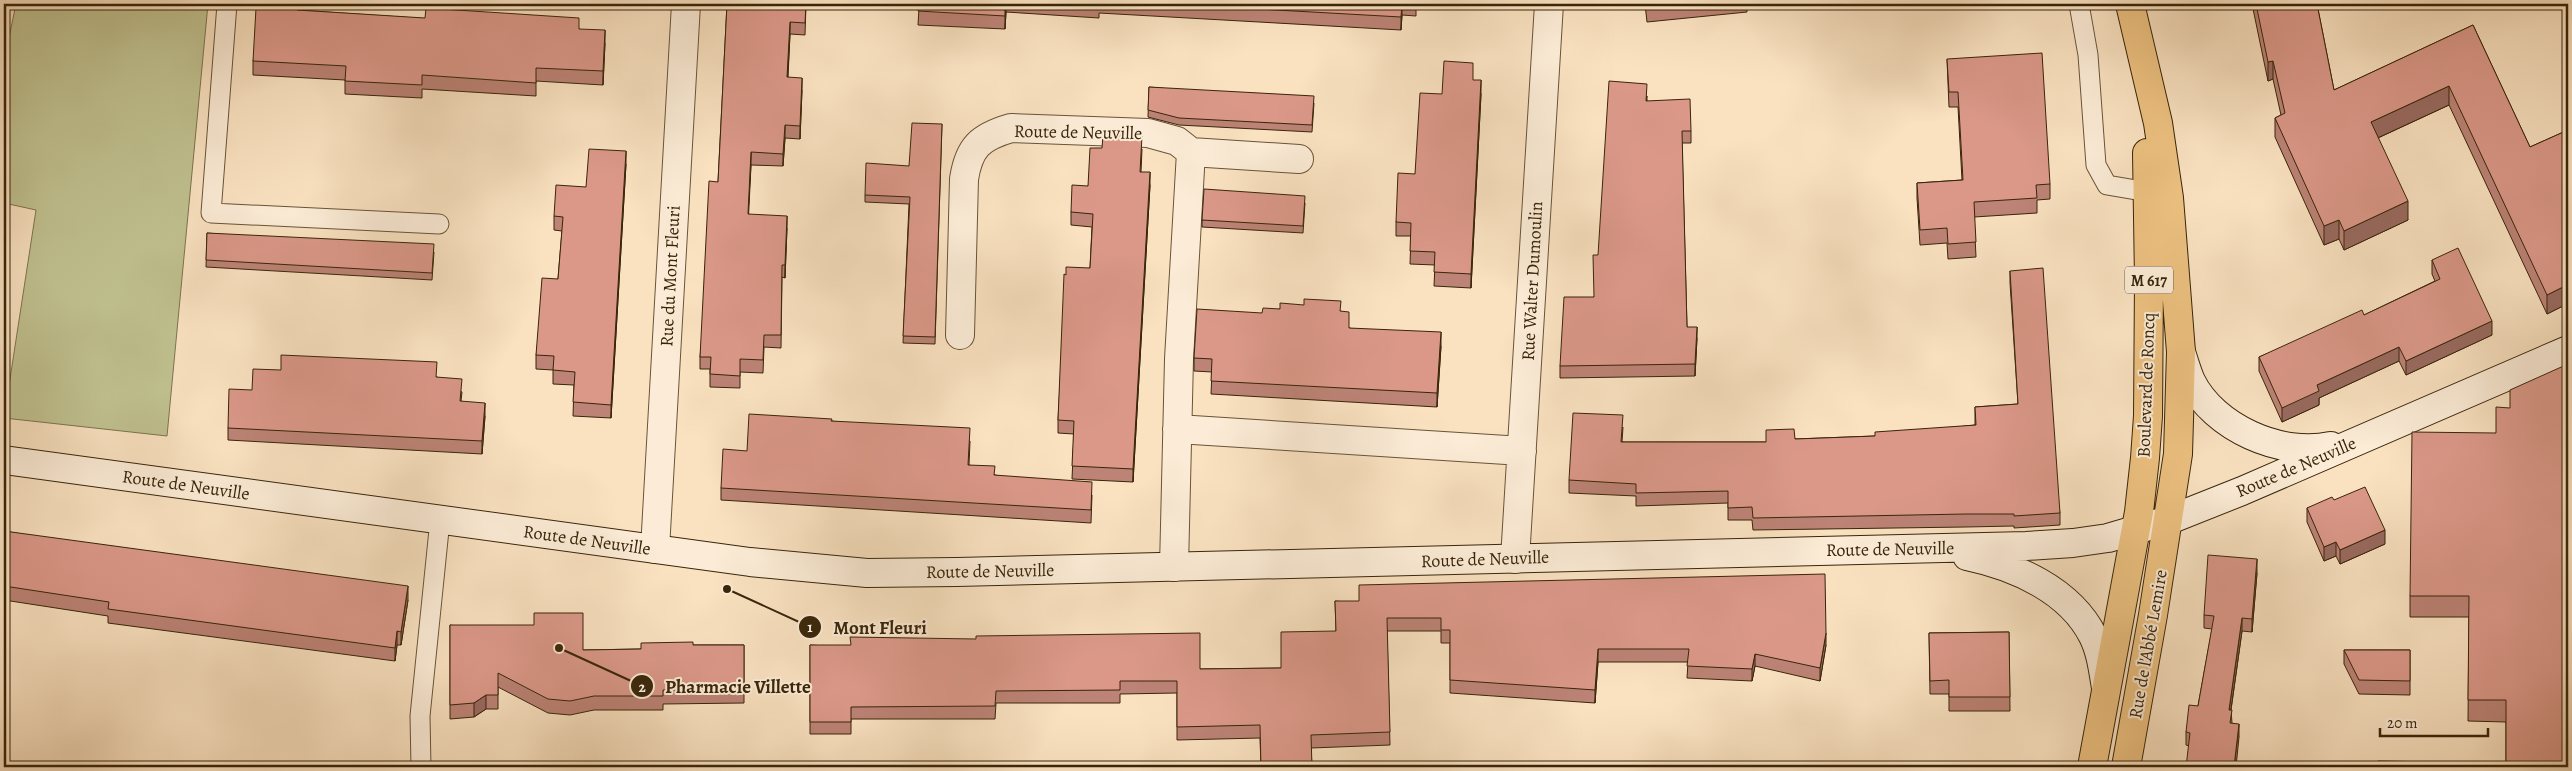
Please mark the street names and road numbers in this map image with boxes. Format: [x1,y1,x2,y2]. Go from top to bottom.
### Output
street label: Route de Neuville [1014,119,1142,145]
street label: Rue Walter Dumoulin [1516,200,1548,361]
street label: Rue du Mont Fleuri [654,205,686,347]
road number: M 617 [2125,266,2173,294]
street label: Boulevard de Roncq [2131,312,2161,458]
street label: Route de Neuville [2232,431,2360,503]
street label: Route de Neuville [121,464,251,506]
street label: Route de Neuville [522,519,652,561]
street label: Route de Neuville [1826,536,1954,562]
street label: Route de Neuville [1420,545,1550,573]
street label: Route de Neuville [926,558,1054,584]
street label: Rue de l'Abbé Lemire [2123,568,2173,720]

